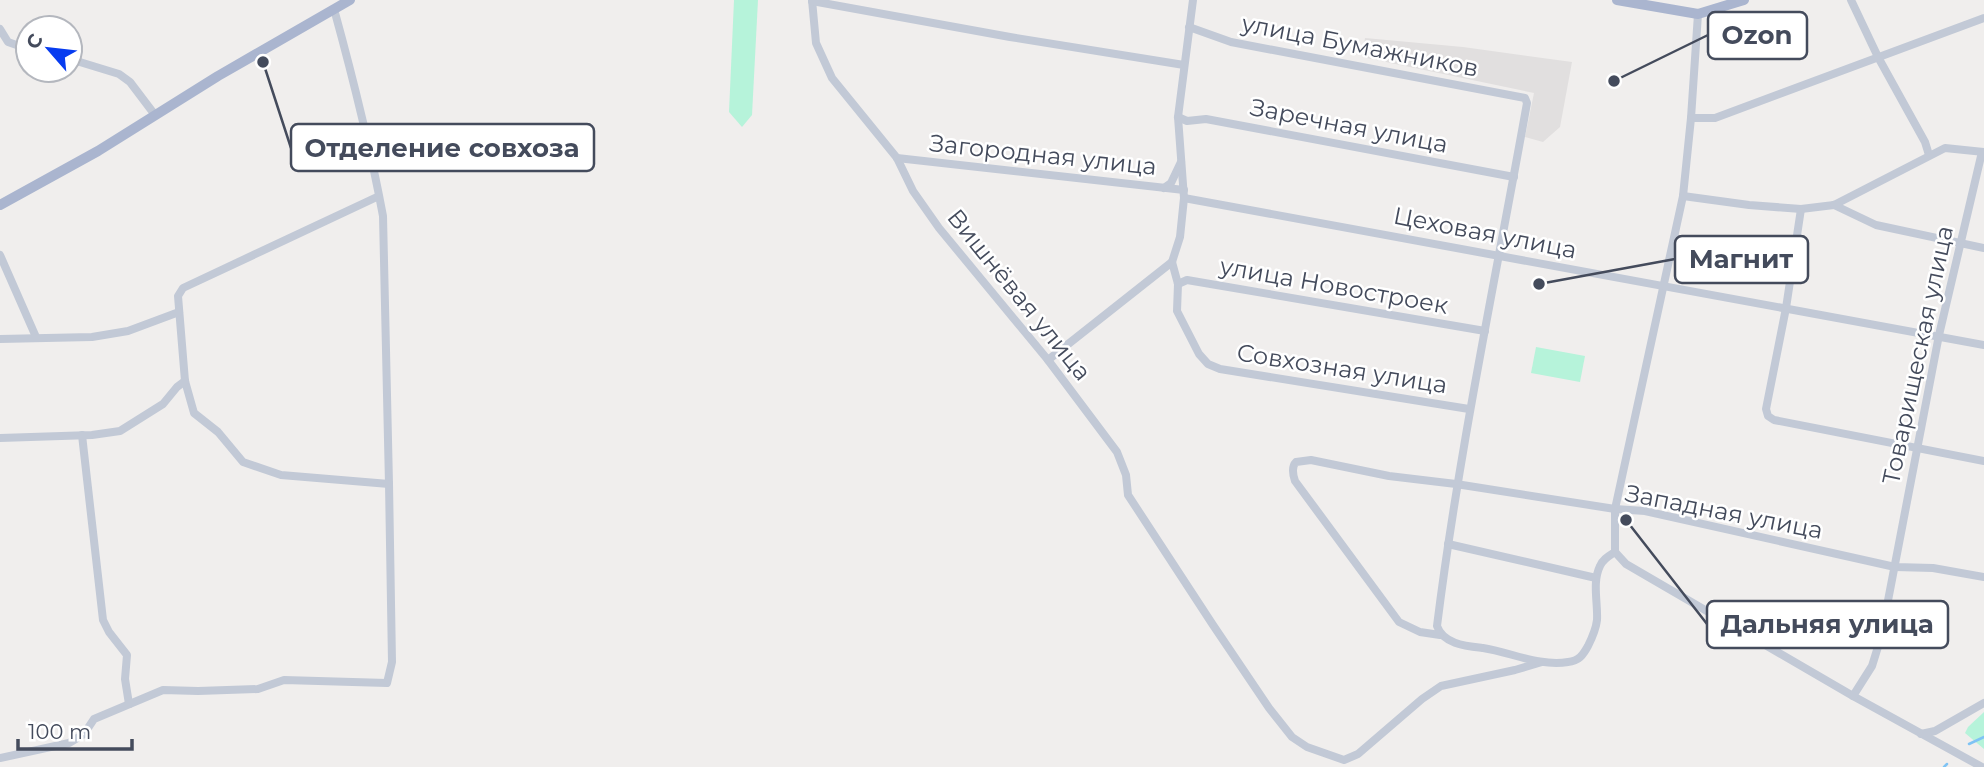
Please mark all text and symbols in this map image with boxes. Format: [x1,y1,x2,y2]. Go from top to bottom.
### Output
street label: улица Бумажников [1238,8,1481,83]
callout: Ozon [1708,12,1807,59]
north arrow [14,14,84,84]
text: Ozon [1722,19,1792,51]
text: С [21,30,48,53]
street label: Заречная улица [1248,92,1450,159]
callout: Отделение совхоза [291,124,594,171]
street label: Загородная улица [928,128,1158,181]
text: Отделение совхоза [305,132,579,164]
street label: Цеховая улица [1391,201,1579,264]
street label: Вишнёвая улица [941,203,1097,386]
street label: Товарищеская улица [1876,223,1959,487]
callout: Магнит [1675,236,1808,283]
text: Магнит [1689,243,1793,275]
street label: улица Новостроек [1217,251,1450,320]
street label: Совхозная улица [1235,338,1449,399]
street label: Западная улица [1623,478,1825,545]
callout: Дальняя улица [1707,601,1948,648]
text: Дальняя улица [1720,608,1934,640]
scale bar [18,708,131,752]
text: 100 m [28,719,91,744]

